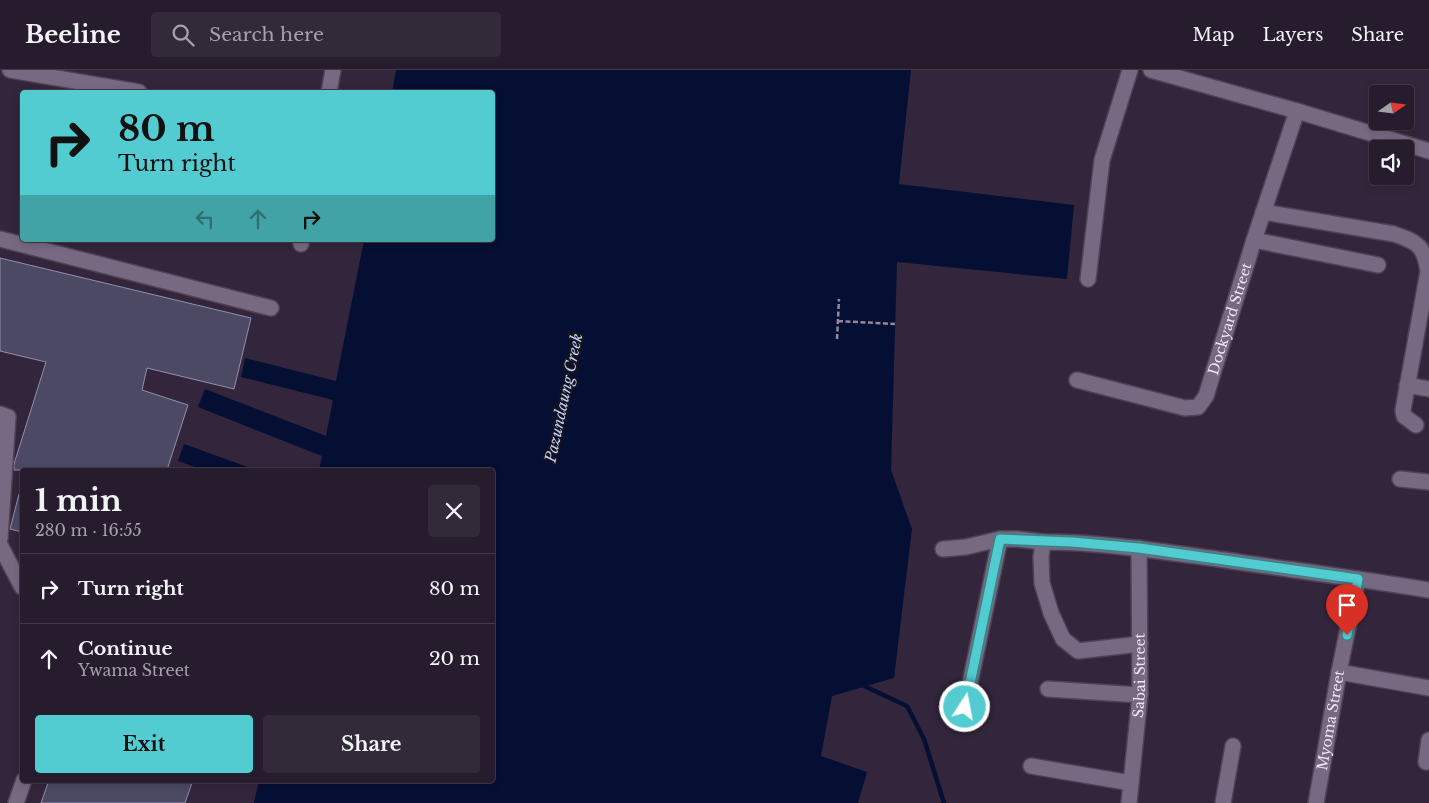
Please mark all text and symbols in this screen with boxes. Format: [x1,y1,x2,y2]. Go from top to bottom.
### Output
search box [151,12,501,57]
text: Beeline [25,20,121,49]
icon: search [169,21,197,49]
text: Search here [209,23,324,46]
text: Map [1193,24,1234,46]
text: Layers [1262,24,1323,46]
text: Share [1351,24,1404,46]
north arrow [1369,85,1414,130]
map controls [1369,85,1414,185]
text: 80 m [118,107,215,150]
icon: right [35,110,100,175]
button: sound [1369,140,1414,185]
text: Turn right [118,150,236,177]
icon: left [191,205,219,233]
icon: ahead [244,205,272,233]
icon: right [297,205,325,233]
street label: Dockyard Street [1204,260,1256,377]
water label: Pazundaung Creek [540,332,586,465]
text: 1 min [35,482,122,519]
button: close [428,485,480,537]
text: 280 m · 16:55 [35,520,142,540]
icon: right [35,575,63,603]
text: Turn right [78,577,184,600]
text: 80 m [429,577,480,600]
pin [1326,584,1368,635]
icon: arrive [1333,591,1361,619]
street label: Sabai Street [1129,632,1149,719]
text: Continue [78,637,173,660]
icon: ahead [35,645,63,673]
text: 20 m [429,647,480,670]
text: Ywama Street [78,660,190,680]
street label: Myoma Street [1313,668,1348,772]
position arrow [938,680,990,732]
button: Exit [35,715,253,773]
button: Share [263,715,480,773]

